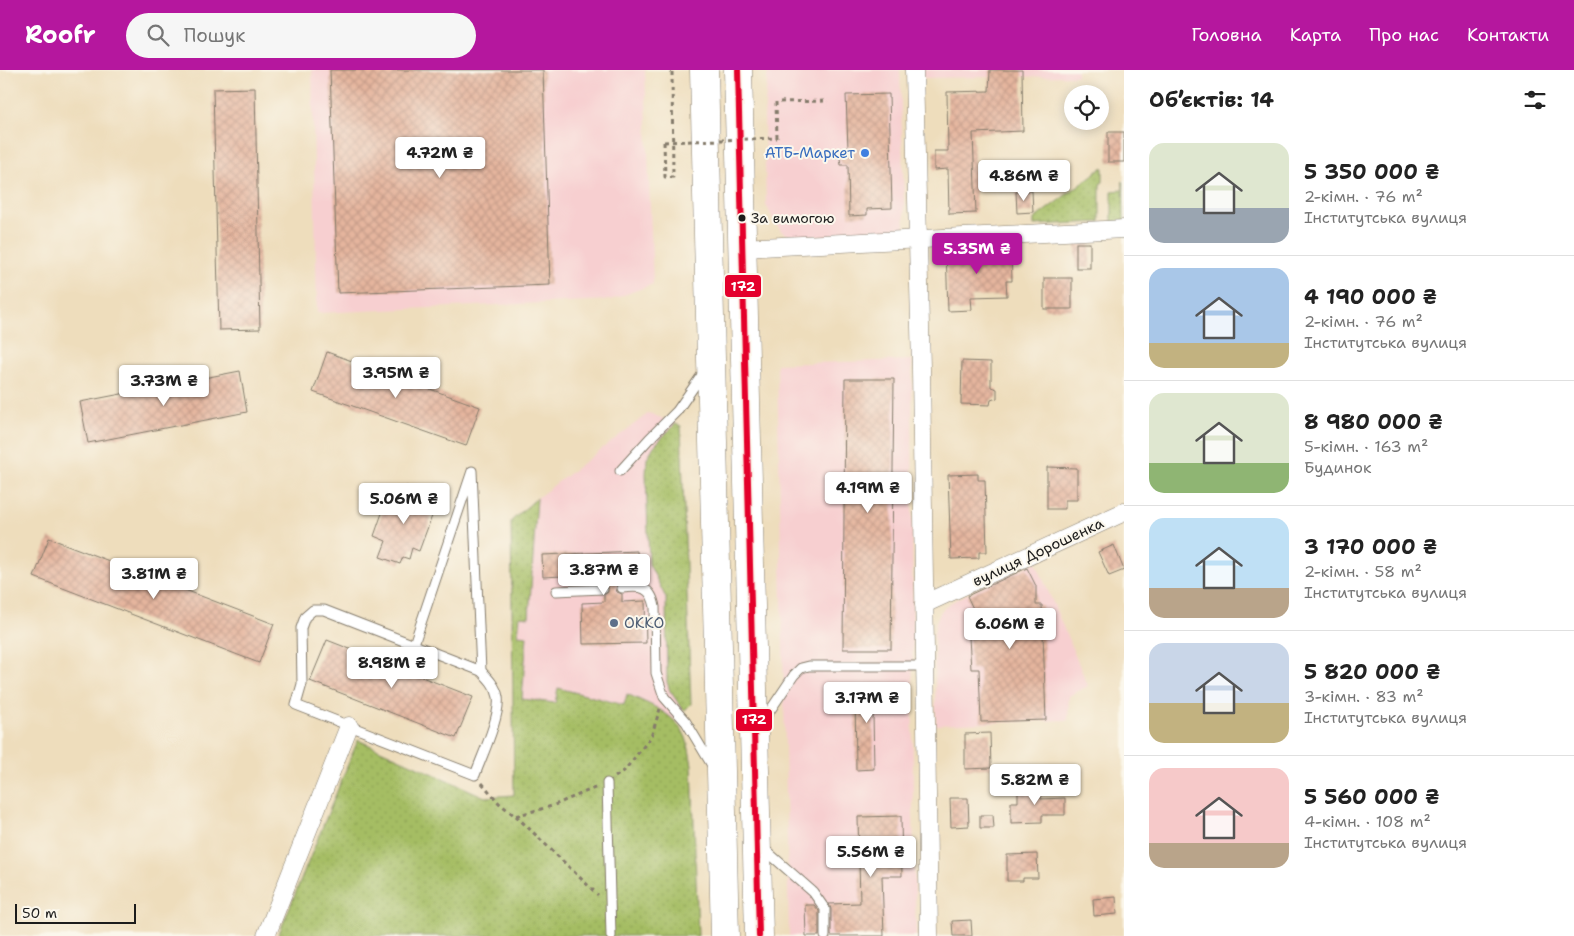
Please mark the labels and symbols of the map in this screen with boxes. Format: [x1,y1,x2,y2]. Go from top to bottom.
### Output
pin: 4.72M ₴ [394,136,486,179]
place label: АТБ-Маркет [765,143,855,163]
marker: АТБ-Маркет [859,147,871,159]
pin: 4.86M ₴ [978,160,1070,202]
place label: За вимогою [751,209,835,227]
marker: За вимогою [737,213,747,223]
pin: 5.35M ₴ [931,232,1023,275]
line badge: 172 [724,274,762,298]
text: 172 [730,277,756,295]
pin: 3.95M ₴ [350,356,442,399]
pin: 3.73M ₴ [118,364,210,407]
pin: 4.19M ₴ [822,472,914,514]
pin: 5.06M ₴ [358,482,450,525]
street label: вулиця Дорошенка [969,513,1107,591]
pin: 3.87M ₴ [558,554,650,596]
pin: 3.81M ₴ [108,558,200,600]
pin: 6.06M ₴ [964,608,1056,650]
place label: ОККО [624,613,664,633]
marker: ОККО [608,617,620,629]
pin: 8.98M ₴ [346,646,438,689]
pin: 3.17M ₴ [821,682,913,724]
line badge: 172 [735,708,773,732]
text: 172 [741,710,767,728]
pin: 5.82M ₴ [989,764,1081,806]
pin: 5.56M ₴ [825,836,917,878]
scale bar [15,901,136,924]

